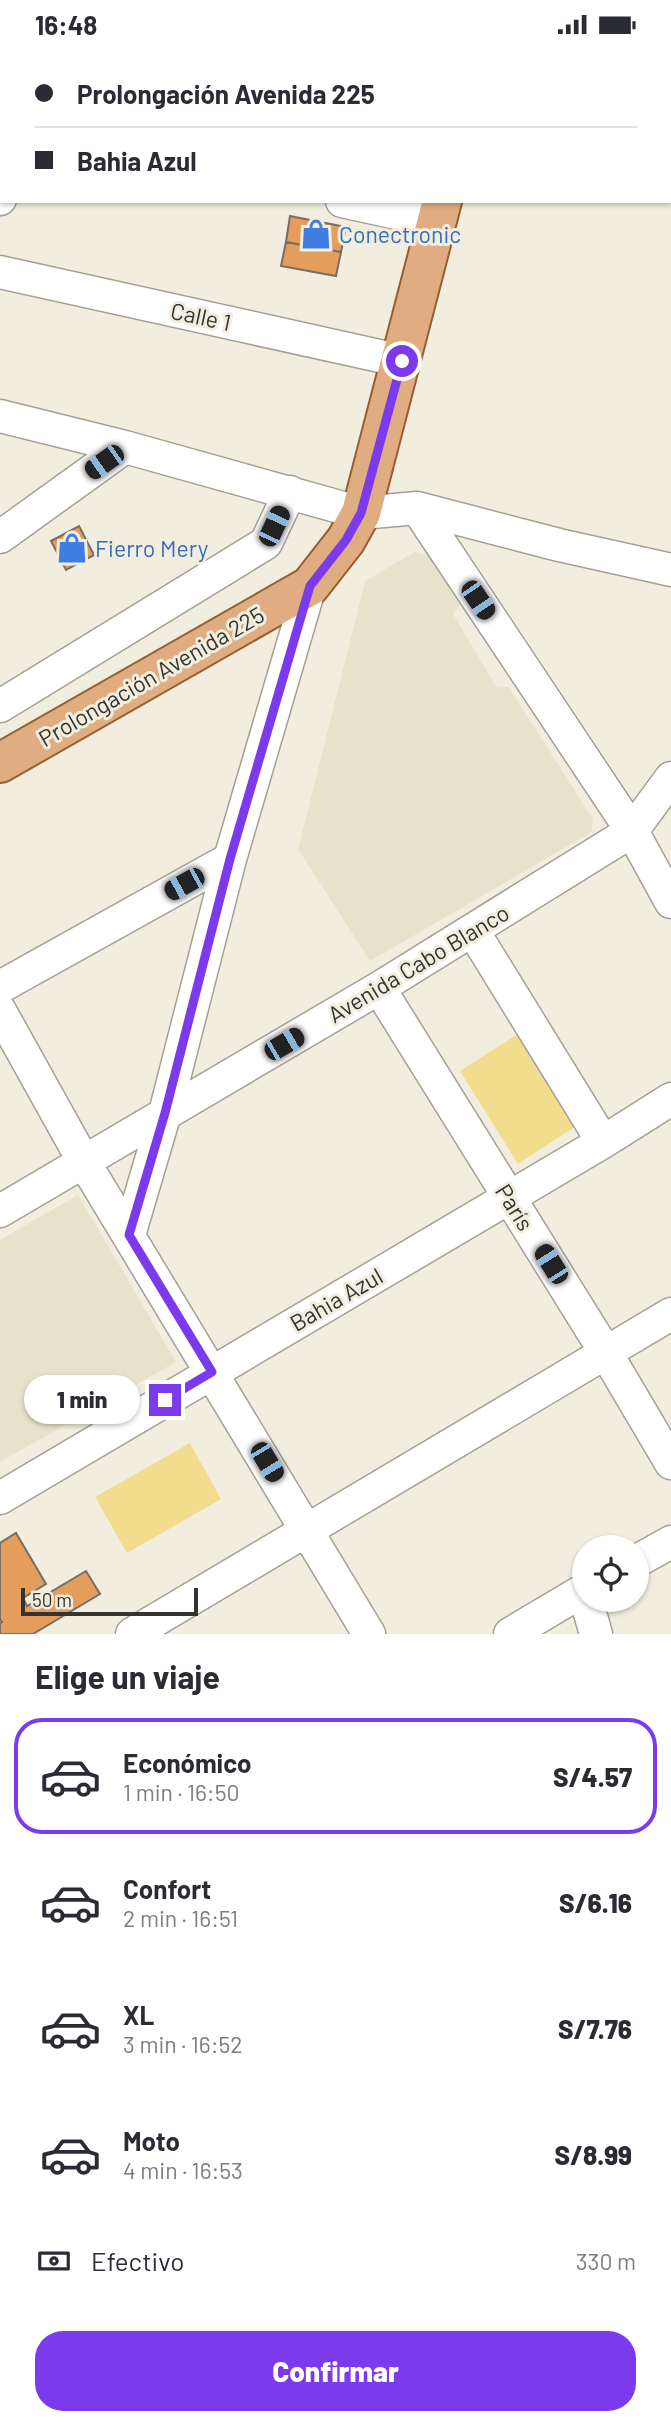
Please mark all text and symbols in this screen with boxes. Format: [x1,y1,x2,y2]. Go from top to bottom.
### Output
text: 16:48 [35,9,97,40]
text: Prolongación Avenida 225 [77,78,375,109]
text: Bahia Azul [77,145,196,176]
shop icon: Conectronic [299,217,333,251]
place label: Conectronic [339,220,461,248]
street label: Calle 1 [168,296,234,336]
route start [386,345,418,377]
car [81,441,128,483]
car [256,503,293,549]
shop icon: Fierro Mery [55,531,89,565]
place label: Fierro Mery [95,534,209,562]
car [458,577,499,623]
street label: Prolongación Avenida 225 [33,600,269,752]
car [161,865,208,903]
street label: Avenida Cabo Blanco [322,898,514,1028]
car [261,1024,308,1064]
street label: París [490,1179,540,1235]
car [531,1241,572,1287]
street label: Bahia Azul [285,1261,387,1337]
callout: 1 min [25,1375,140,1425]
route end [149,1384,181,1416]
text: 1 min [57,1385,107,1413]
car [248,1439,287,1485]
map controls [572,1535,649,1612]
button: locate [572,1535,649,1612]
scale bar [21,1585,198,1617]
text: 50 m [32,1588,72,1611]
text: Elige un viaje [35,1657,220,1695]
icon: car [39,1745,102,1808]
text: Económico [123,1747,252,1778]
text: S/4.57 [553,1761,632,1792]
text: 1 min · 16:50 [123,1778,239,1806]
icon: car [39,1871,102,1934]
text: Confort [123,1873,211,1904]
text: S/6.16 [559,1887,632,1918]
text: 2 min · 16:51 [123,1904,238,1932]
icon: car [39,1997,102,2060]
text: XL [123,1999,154,2030]
text: S/7.76 [558,2013,632,2044]
text: 3 min · 16:52 [123,2030,243,2058]
icon: car [39,2123,102,2186]
text: Moto [123,2125,180,2156]
text: S/8.99 [554,2139,632,2170]
text: 4 min · 16:53 [123,2156,243,2184]
icon: cash [35,2242,73,2280]
text: Efectivo [91,2245,184,2276]
text: 330 m [576,2247,636,2275]
button: Confirmar [35,2331,636,2411]

